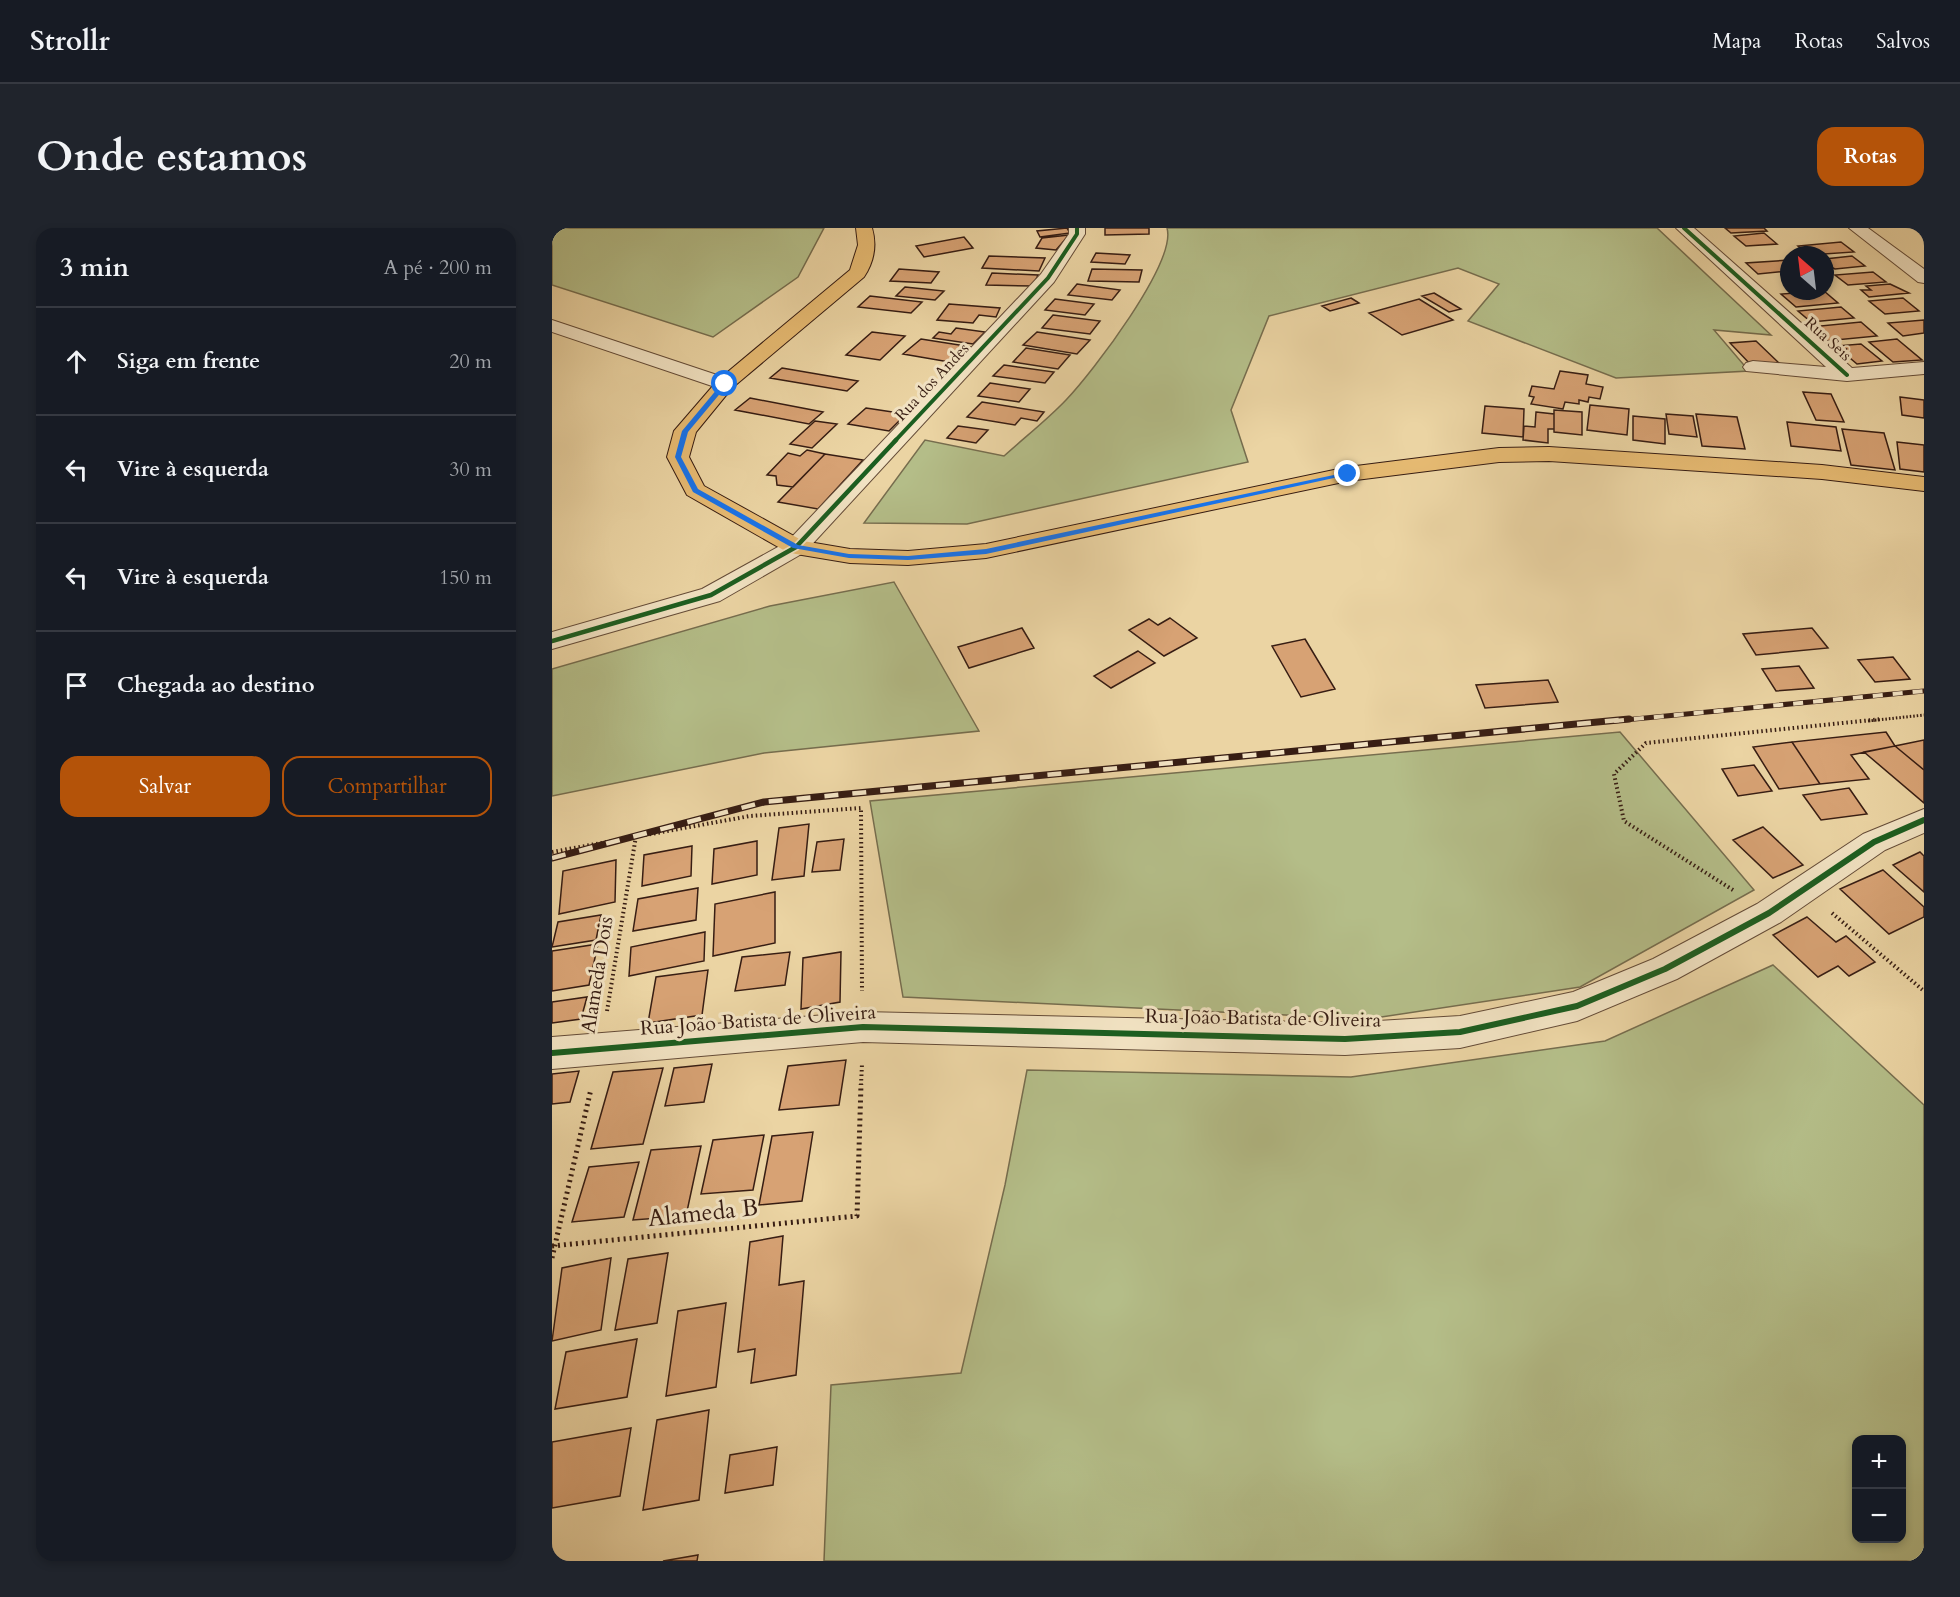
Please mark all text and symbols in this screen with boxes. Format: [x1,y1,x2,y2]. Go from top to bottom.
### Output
text: Strollr [30,22,110,60]
text: Mapa [1712,27,1761,56]
text: Rotas [1794,27,1843,56]
text: Salvos [1876,27,1930,56]
button: Rotas [1817,127,1924,186]
text: Onde estamos [36,128,307,185]
north arrow [1780,246,1834,300]
text: 3 min [60,250,129,285]
text: A pé · 200 m [384,254,492,281]
street label: Rua Seis [1800,312,1856,366]
street label: Rua dos Andes [890,338,974,426]
icon: ahead [60,345,93,378]
text: Siga em frente [117,346,260,376]
text: 20 m [449,348,492,375]
route start [711,370,737,396]
icon: left [60,453,93,486]
text: Vire à esquerda [117,454,269,484]
text: 30 m [449,456,492,483]
route end [1334,460,1360,486]
icon: left [60,561,93,594]
text: Vire à esquerda [117,562,269,592]
text: 150 m [439,564,492,591]
icon: arrive [60,669,93,702]
text: Chegada ao destino [117,670,315,700]
button: Salvar [60,756,270,817]
button: Compartilhar [282,756,492,817]
street label: Alameda Dois [574,915,620,1035]
street label: Rua João Batista de Oliveira [639,998,877,1042]
street label: Rua João Batista de Oliveira [1145,1002,1382,1034]
street label: Alameda B [646,1191,760,1235]
map controls [1852,1435,1906,1543]
button: + [1852,1435,1906,1489]
button: − [1852,1489,1906,1543]

